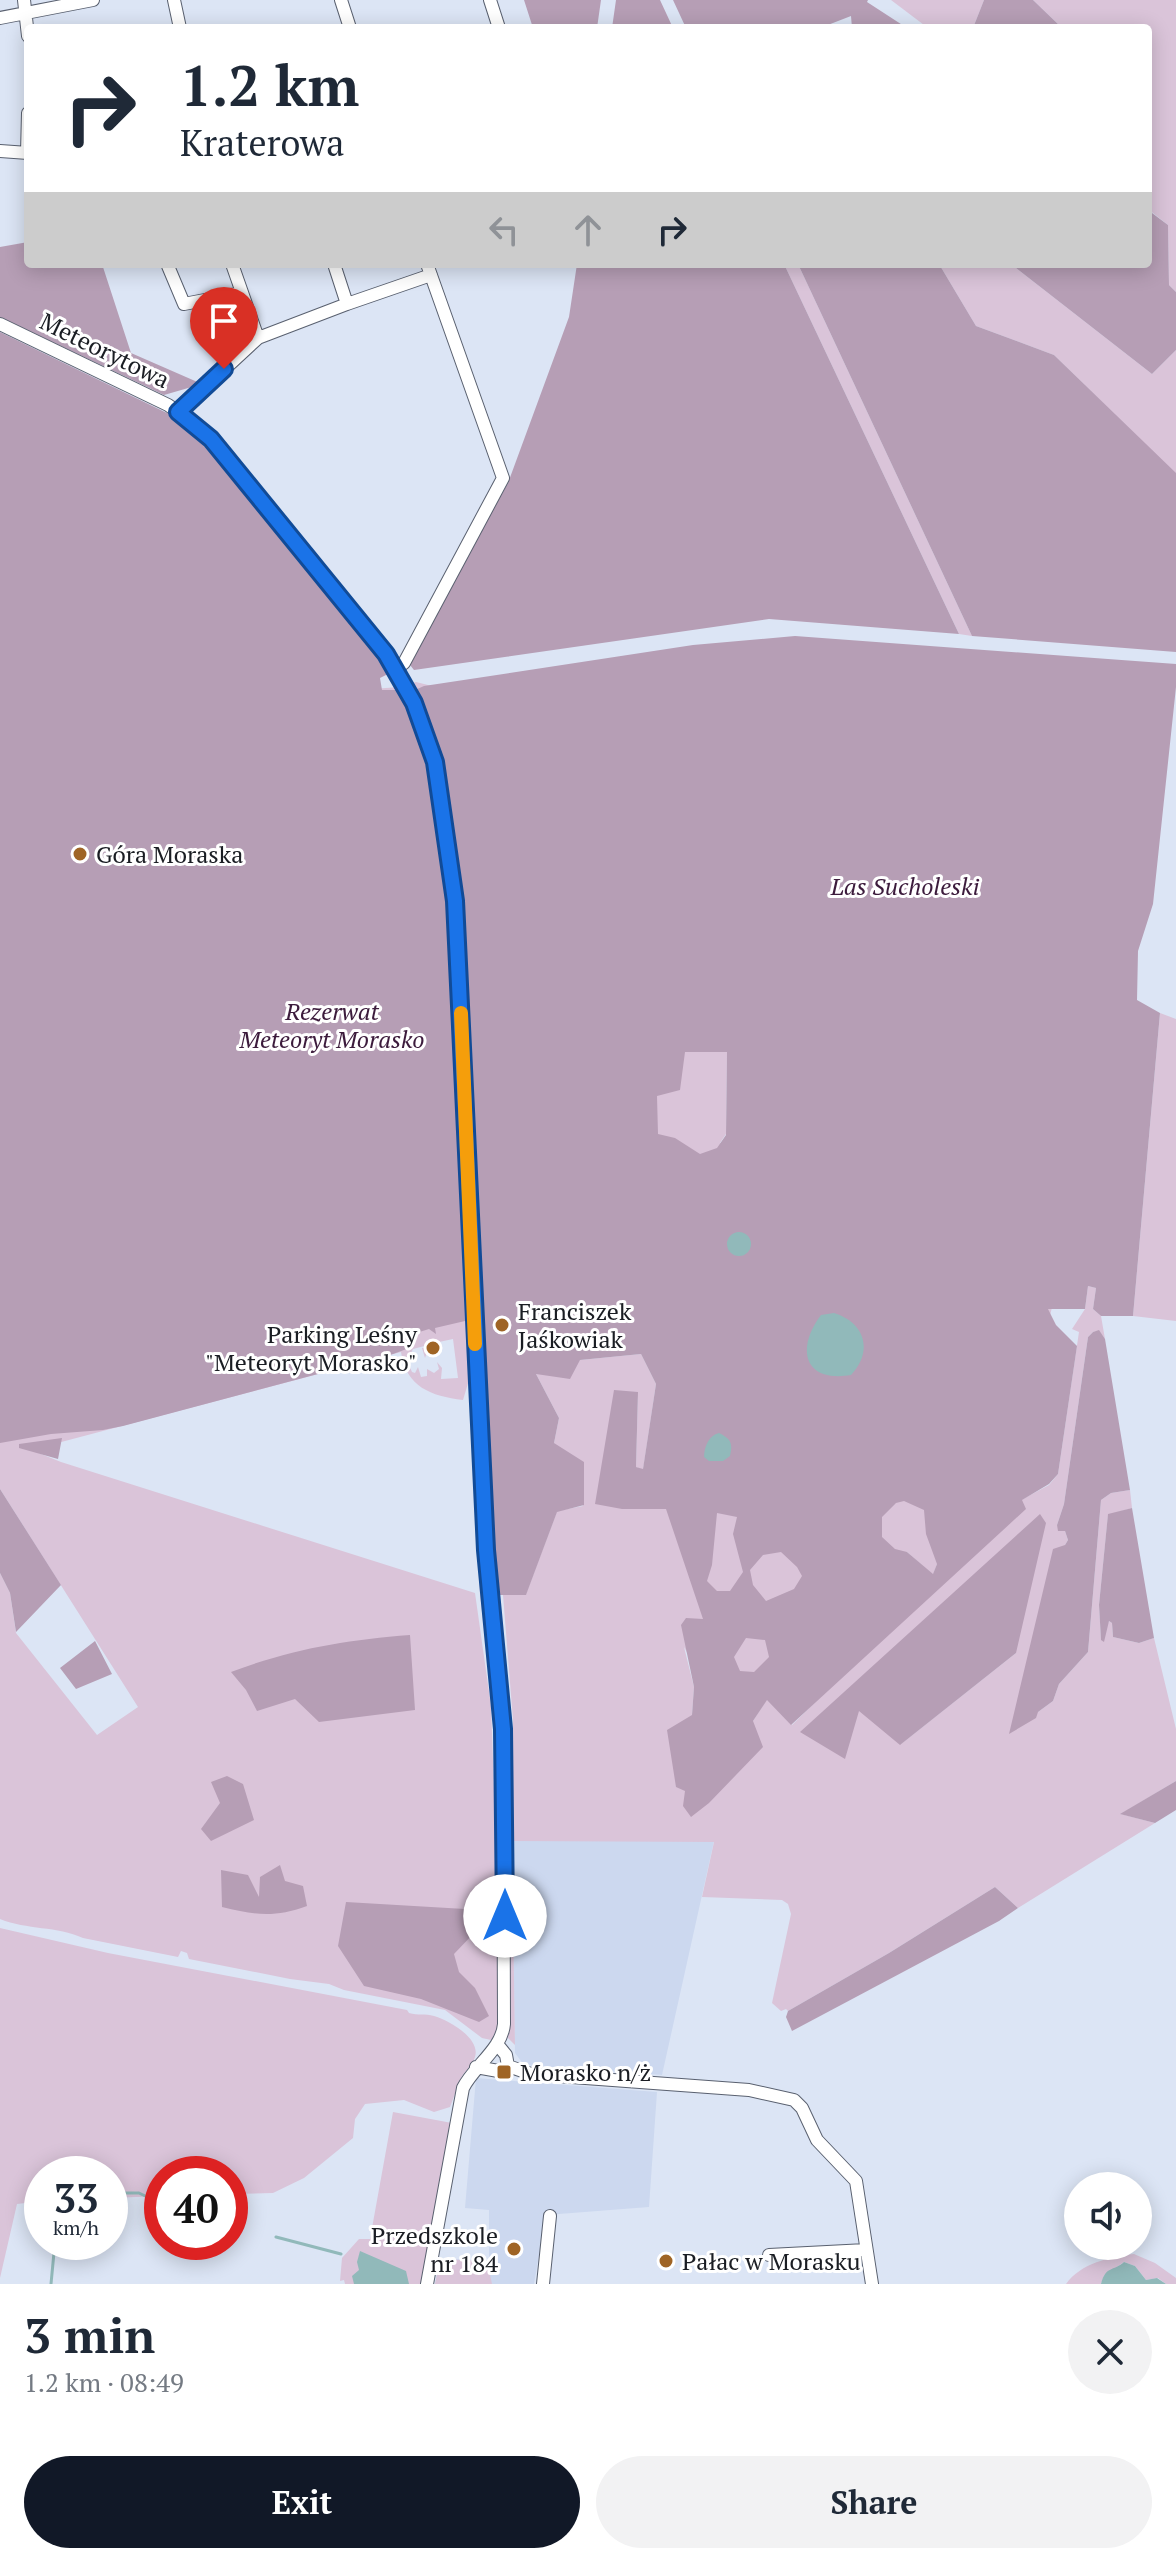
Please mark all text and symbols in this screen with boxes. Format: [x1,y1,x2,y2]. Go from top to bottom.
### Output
text: 1.2 km [180,48,359,122]
icon: right [48,56,152,160]
text: Kraterowa [180,119,344,166]
icon: left [482,208,526,252]
icon: ahead [566,208,610,252]
icon: right [650,208,694,252]
pin [190,287,258,369]
icon: arrive [202,299,246,343]
street label: Meteorytowa [35,305,175,395]
place label: Góra Moraska [96,838,243,870]
marker: Góra Moraska [71,845,89,863]
park label: Las Sucholeski [830,870,980,902]
park label: Rezerwat Meteoryt Morasko [238,995,425,1055]
place label: Franciszek Jaśkowiak [518,1295,632,1355]
marker: Franciszek Jaśkowiak [493,1316,511,1334]
place label: Parking Leśny "Meteoryt Morasko" [205,1318,418,1378]
marker: Parking Leśny "Meteoryt Morasko" [424,1339,442,1357]
position arrow [463,1874,547,1958]
place label: Morasko n/ż [520,2056,651,2088]
marker: Morasko n/ż [495,2063,513,2081]
speed limit sign: 40 [144,2156,248,2260]
text: 33 [53,2171,99,2224]
map controls [1064,2172,1152,2260]
button: sound [1064,2172,1152,2260]
text: km/h [53,2214,99,2241]
place label: Przedszkole nr 184 [371,2219,498,2279]
marker: Przedszkole nr 184 [505,2240,523,2258]
place label: Pałac w Morasku [682,2245,861,2277]
marker: Pałac w Morasku [657,2252,675,2270]
text: 3 min [24,2303,155,2367]
button: close [1068,2310,1152,2394]
text: 1.2 km · 08:49 [24,2365,184,2399]
button: Exit [24,2456,580,2548]
button: Share [596,2456,1152,2548]

